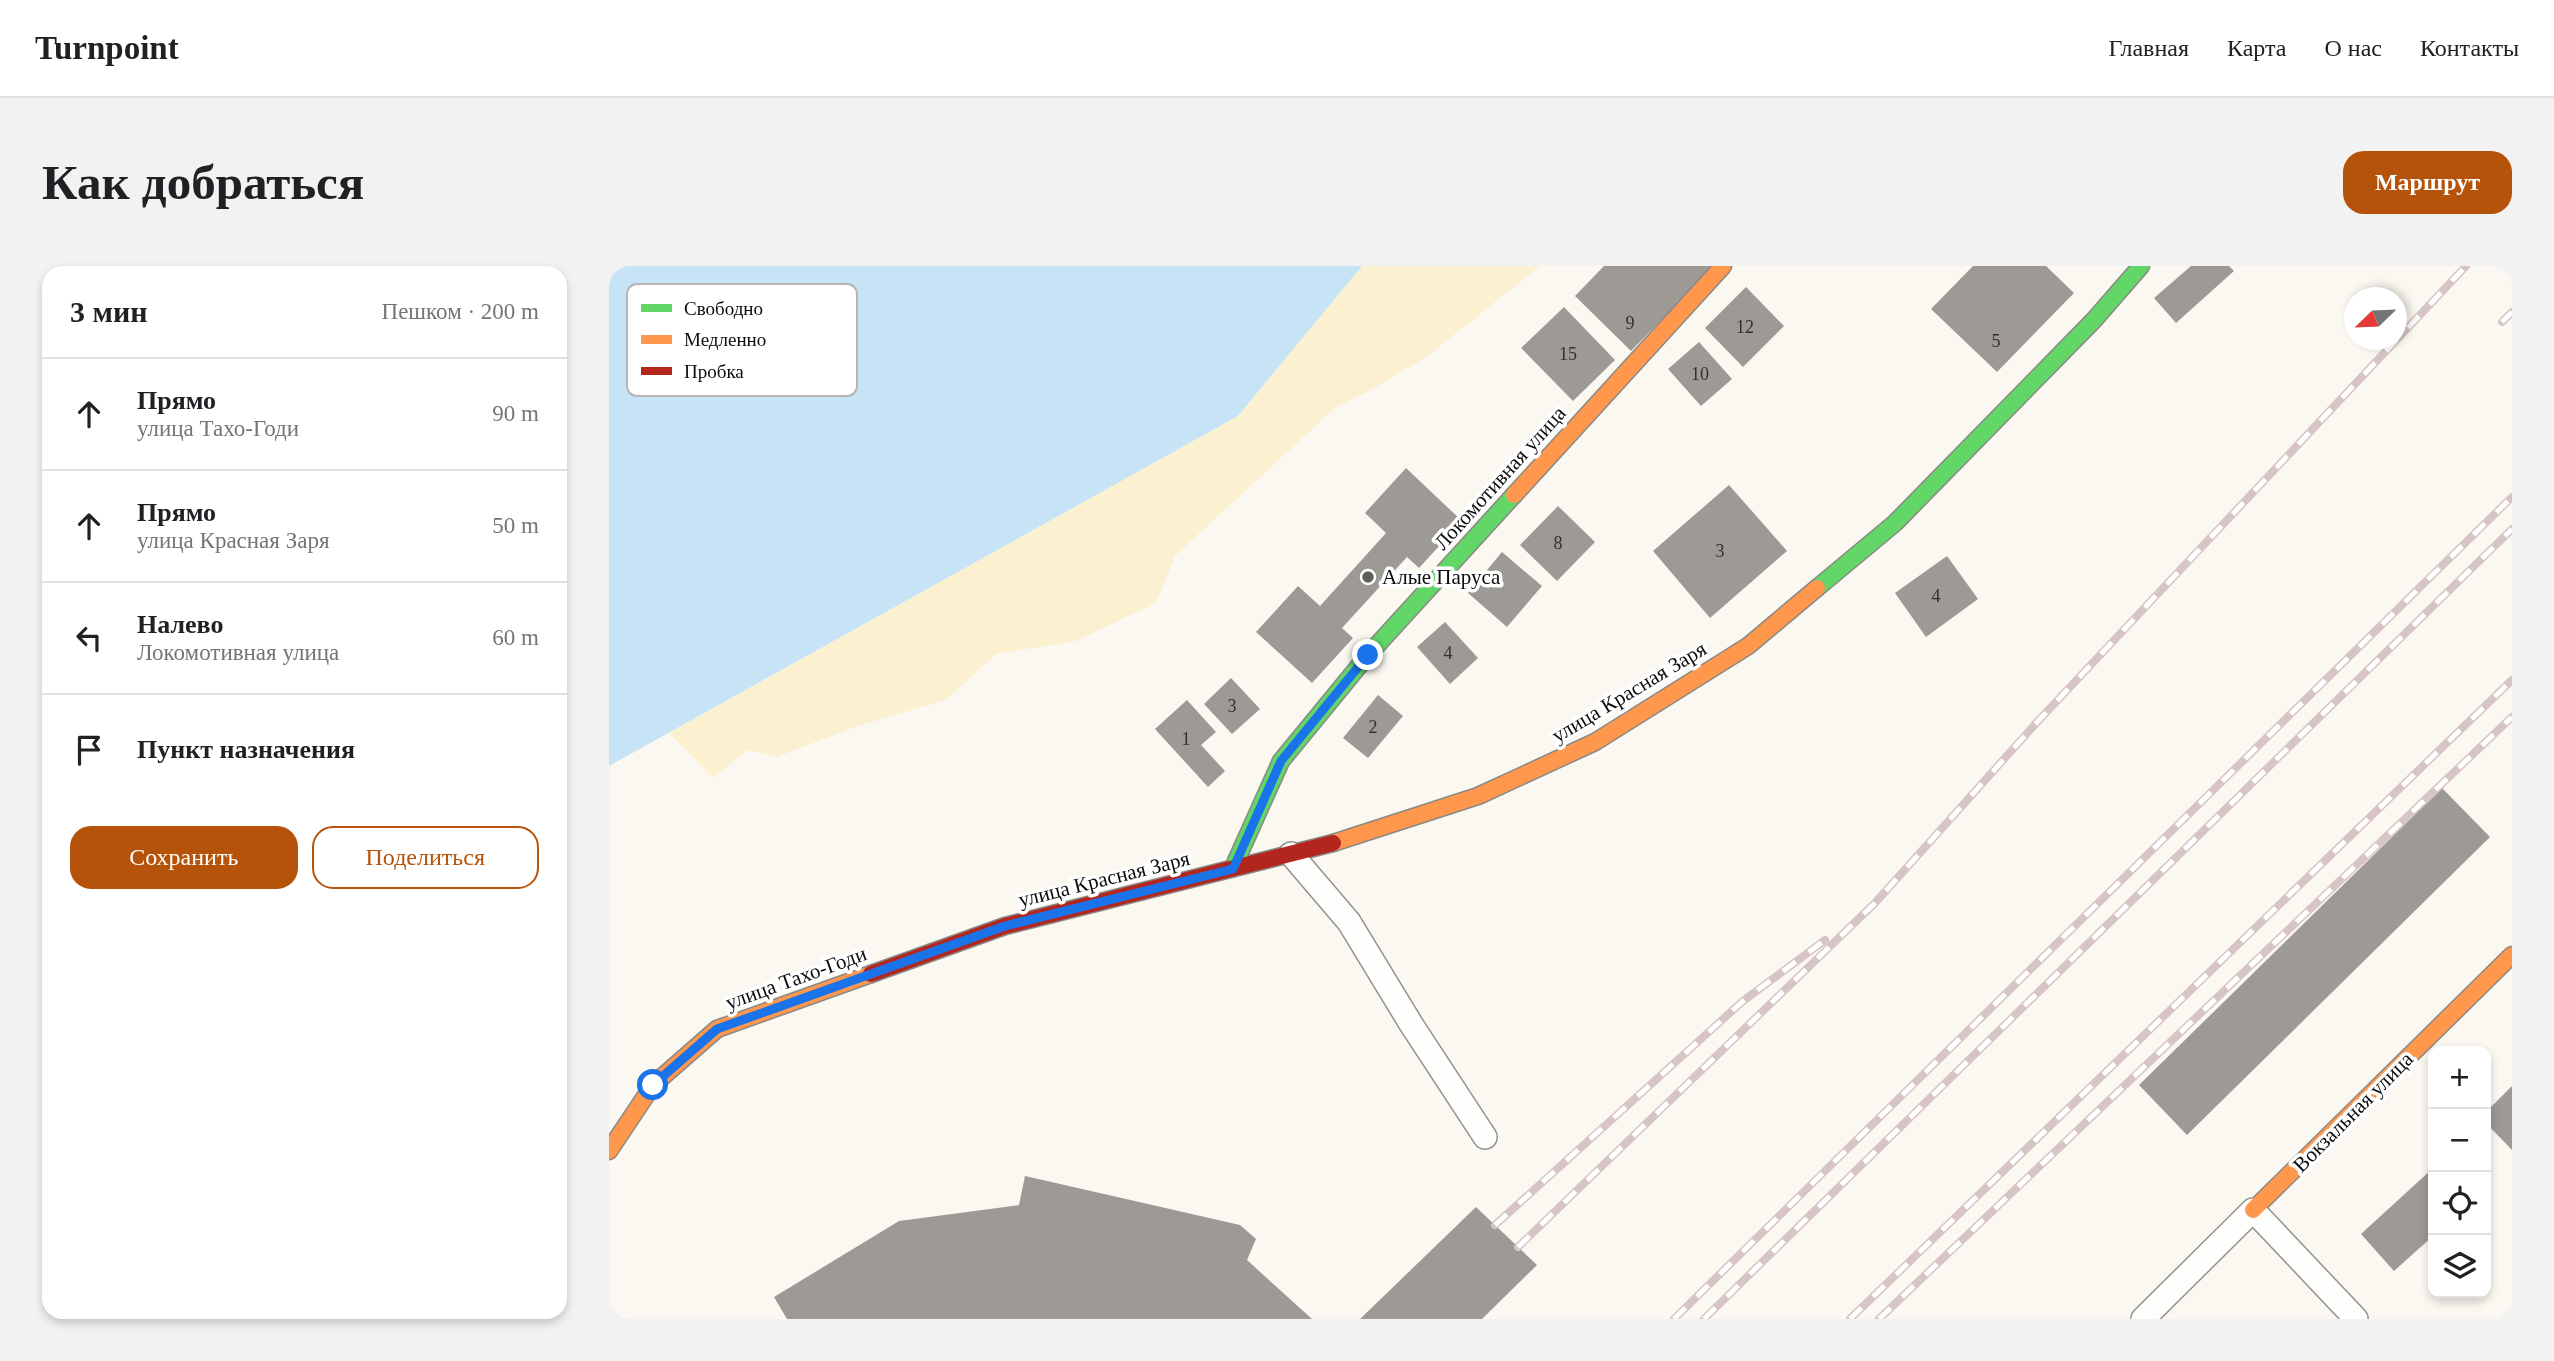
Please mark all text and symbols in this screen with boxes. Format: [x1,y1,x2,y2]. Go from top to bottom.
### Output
text: Turnpoint [35,30,179,66]
text: Главная [2108,35,2189,61]
text: Карта [2227,35,2286,61]
text: О нас [2324,35,2382,61]
text: Контакты [2420,35,2519,61]
button: Маршрут [2343,151,2512,214]
text: Как добраться [42,155,364,210]
legend [627,284,857,396]
north arrow [2344,287,2407,350]
text: 3 мин [70,295,148,328]
text: Свободно [684,298,763,319]
text: Пешком · 200 m [382,299,539,324]
house number: 9 [1626,313,1635,333]
house number: 12 [1736,317,1754,337]
text: Медленно [684,329,766,350]
house number: 5 [1992,331,2001,351]
house number: 15 [1559,344,1577,364]
text: Пробка [684,361,744,382]
house number: 10 [1691,364,1709,384]
text: Прямо [137,386,216,415]
icon: ahead [70,395,108,433]
text: 90 m [492,401,539,426]
street label: Локомотивная улица [1429,401,1571,555]
text: улица Тахо-Годи [137,416,299,441]
text: Прямо [137,498,216,527]
icon: ahead [70,507,108,545]
text: 50 m [492,513,539,538]
text: улица Красная Заря [137,528,329,553]
house number: 8 [1554,533,1563,553]
house number: 3 [1716,541,1725,561]
place label: Алые Паруса [1382,565,1501,589]
marker: Алые Паруса [1360,569,1376,585]
house number: 4 [1932,586,1941,606]
text: Налево [137,610,223,639]
icon: left [70,619,108,657]
text: 60 m [492,625,539,650]
street label: улица Красная Заря [1548,636,1711,748]
route end [1352,639,1383,670]
text: Локомотивная улица [137,640,339,665]
house number: 4 [1444,643,1453,663]
house number: 3 [1228,696,1237,716]
house number: 2 [1369,717,1378,737]
house number: 1 [1182,729,1191,749]
icon: arrive [70,731,108,769]
text: Пункт назначения [137,735,355,764]
button: Сохранить [70,826,298,889]
button: Поделиться [312,826,539,889]
street label: улица Красная Заря [1016,846,1192,912]
street label: улица Тахо-Годи [722,941,870,1015]
map controls [2428,1046,2491,1298]
button: + [2428,1046,2491,1109]
street label: Вокзальная улица [2288,1047,2418,1177]
route start [637,1069,668,1100]
button: − [2428,1109,2491,1172]
button: locate [2428,1172,2491,1235]
button: layers [2428,1235,2491,1298]

